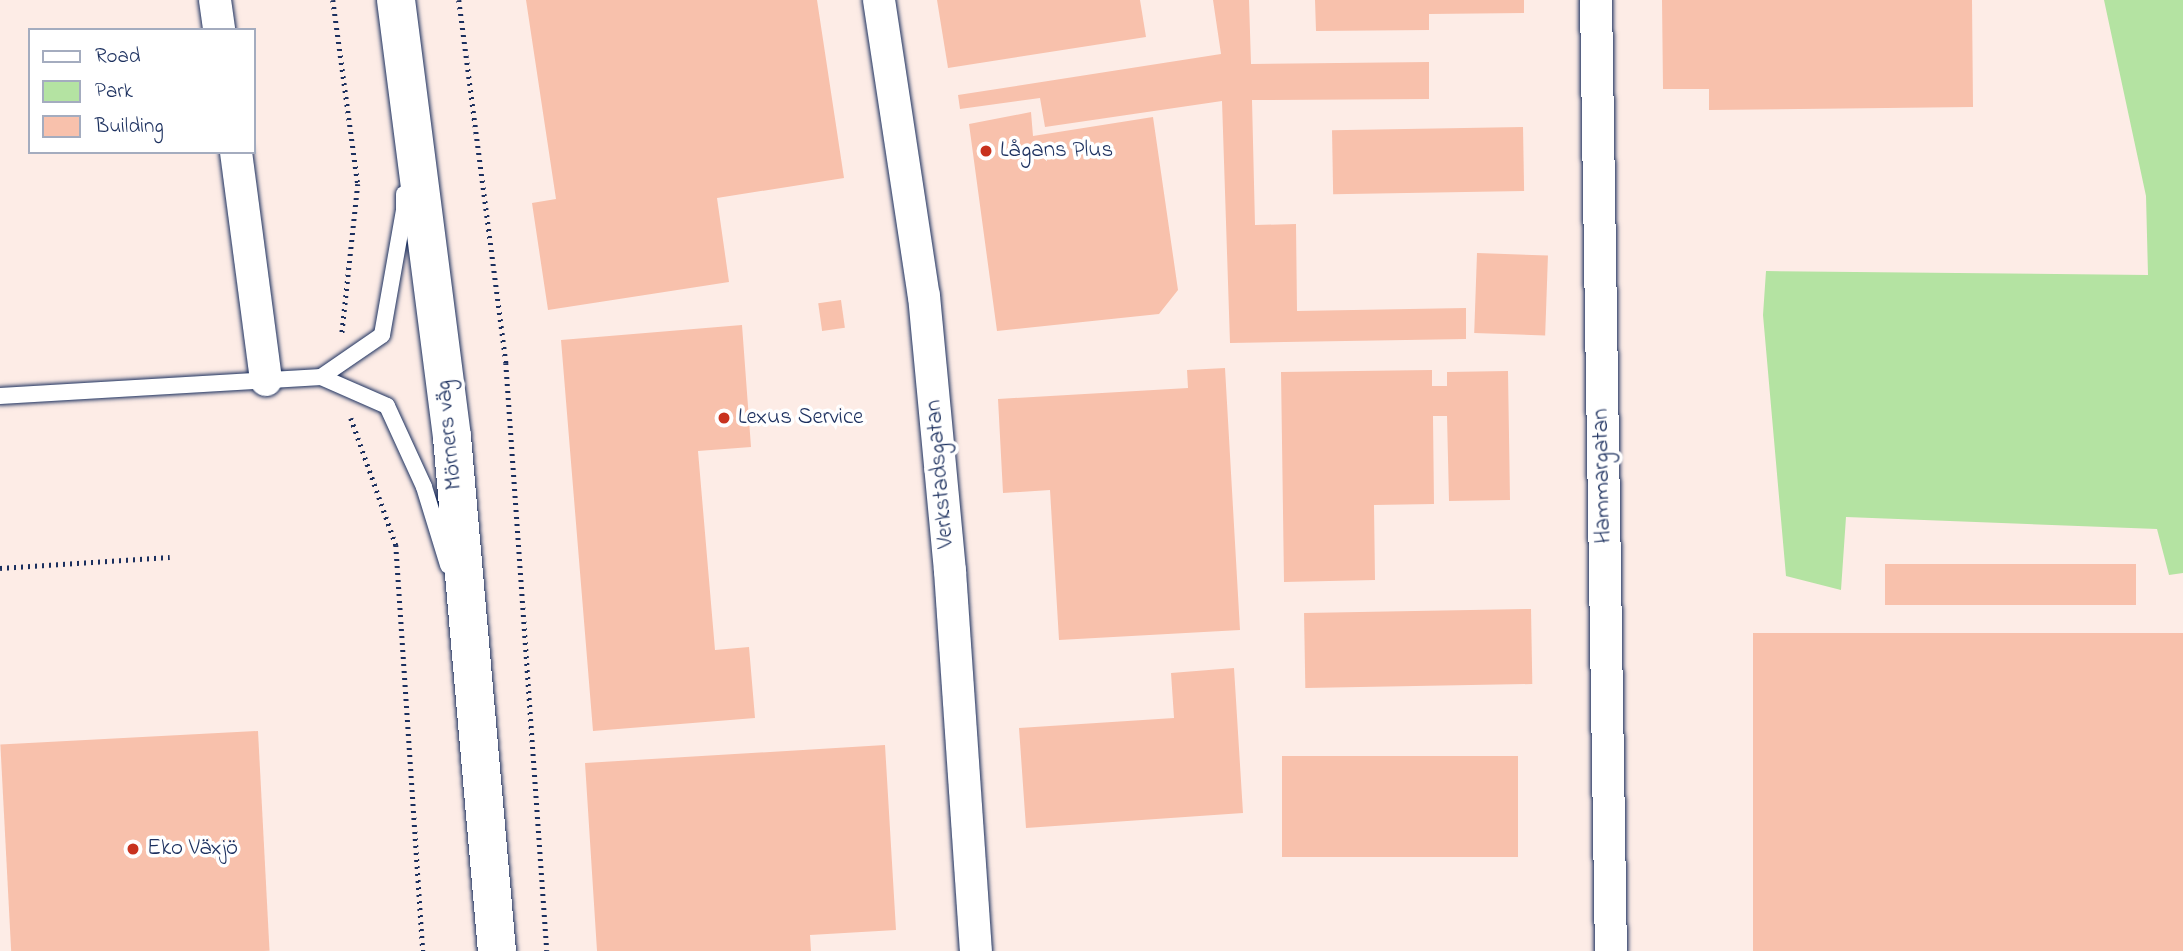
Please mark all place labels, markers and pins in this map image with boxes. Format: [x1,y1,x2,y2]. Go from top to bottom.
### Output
place label: Lågans Plus [1000,137,1113,165]
marker: Lågans Plus [978,143,994,159]
place label: Lexus Service [738,404,863,432]
marker: Lexus Service [716,410,732,426]
place label: Eko Växjö [147,835,238,863]
marker: Eko Växjö [125,841,141,857]

